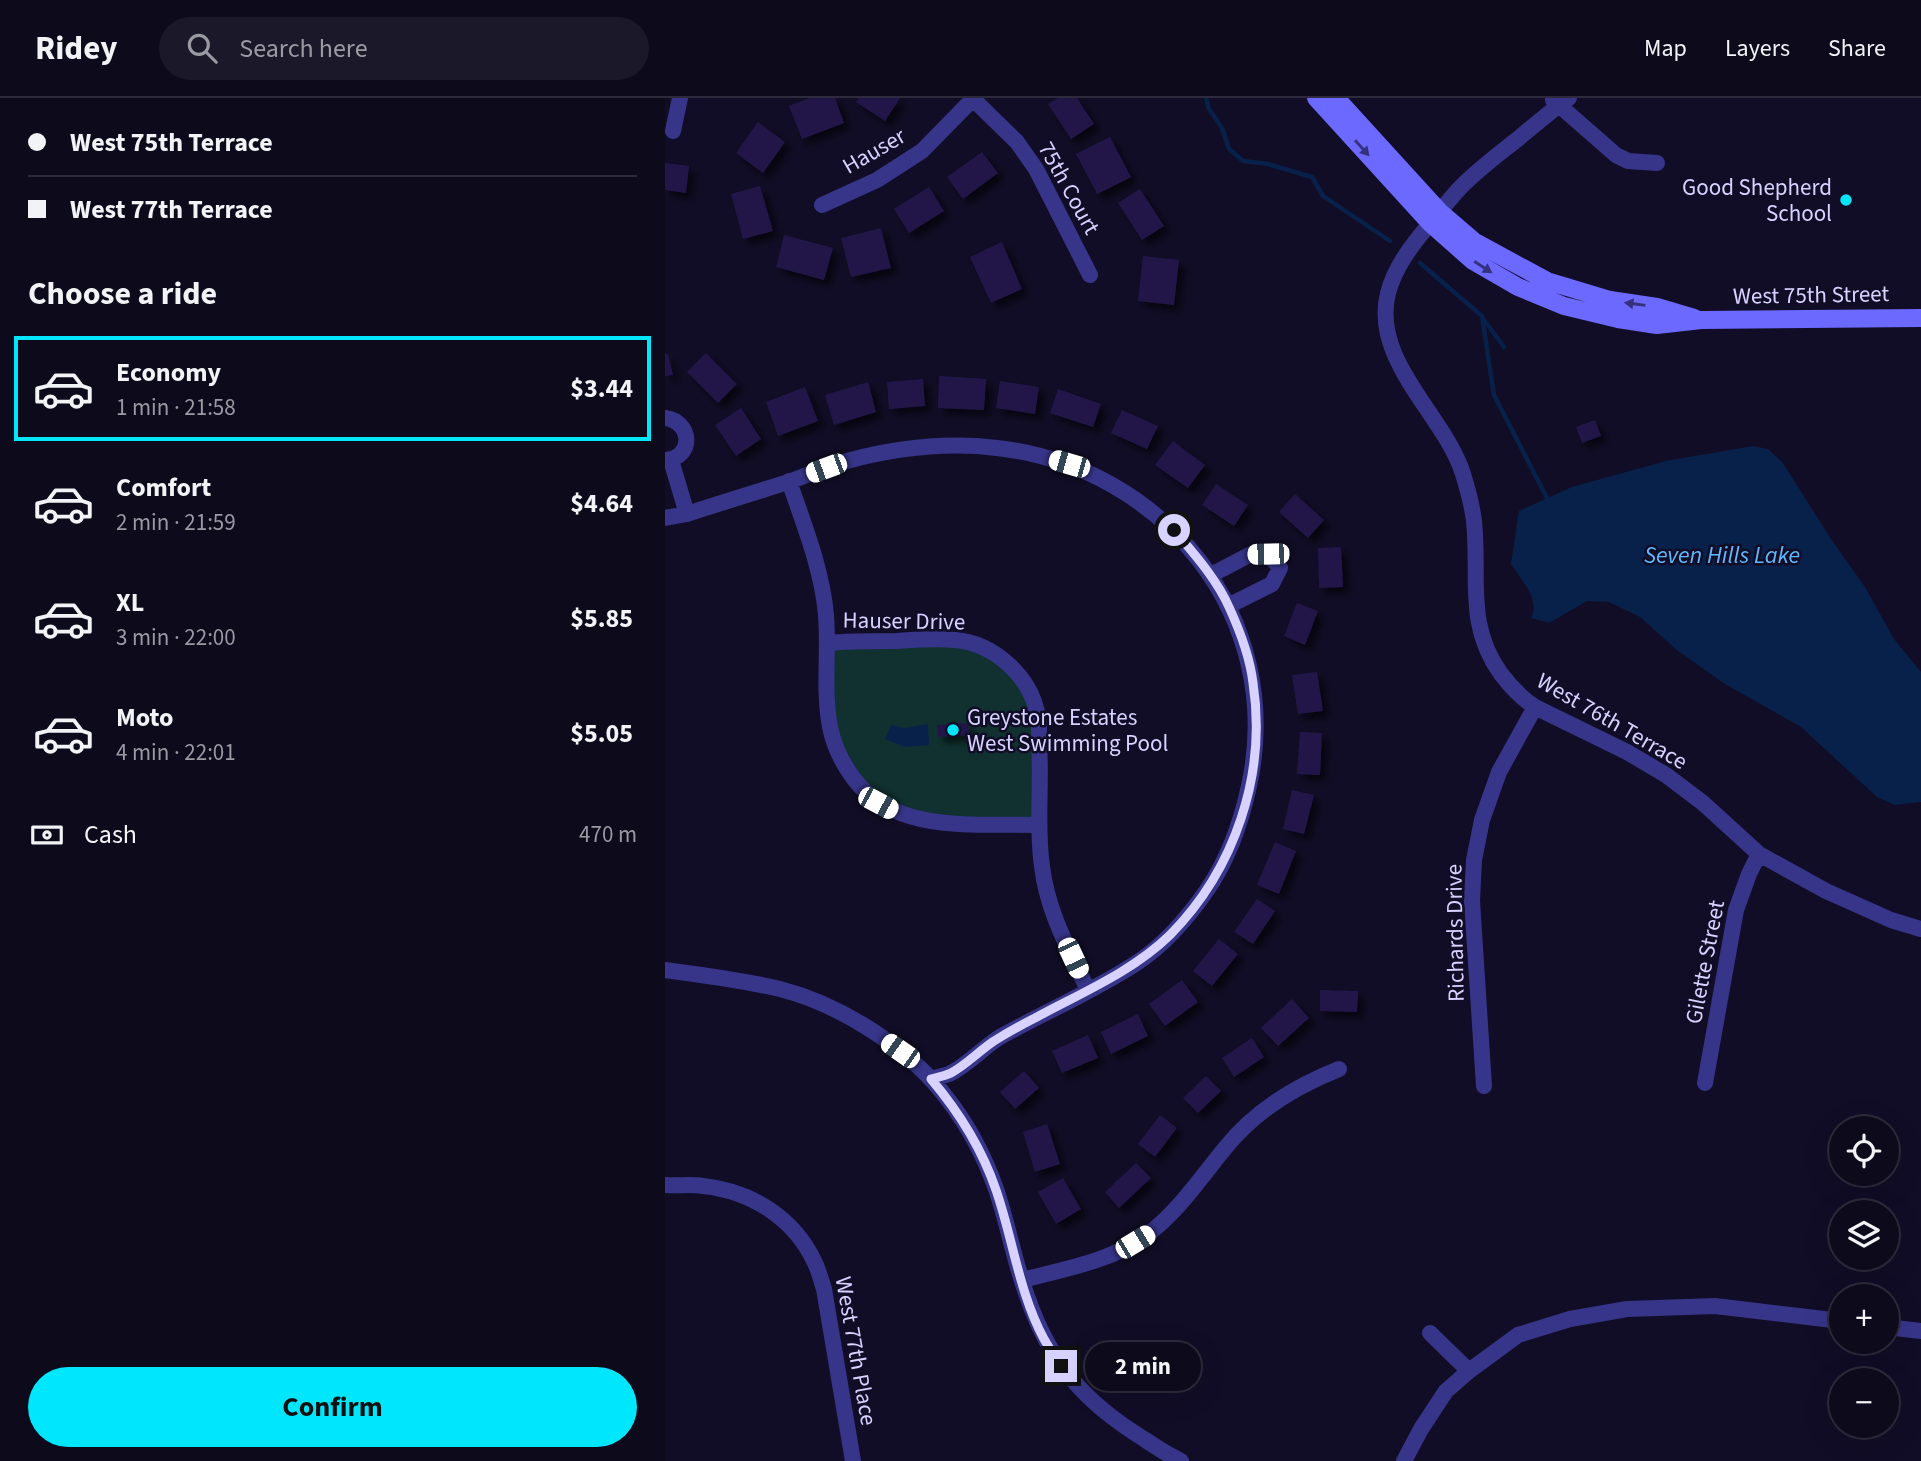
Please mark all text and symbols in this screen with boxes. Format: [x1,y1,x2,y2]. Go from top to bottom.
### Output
search box [159,17,649,80]
text: Ridey [35,25,117,72]
icon: search [183,29,221,67]
text: Search here [239,30,368,67]
text: Map [1644,31,1687,66]
text: Layers [1725,31,1790,66]
text: Share [1828,31,1886,66]
street label: Hauser [836,119,913,182]
text: West 75th Terrace [70,124,273,161]
street label: 75th Court [1030,136,1108,241]
one-way arrow [1354,139,1370,157]
place label: Good Shepherd School [1682,171,1832,230]
text: West 77th Terrace [70,191,273,228]
marker: Good Shepherd School [1838,192,1854,208]
one-way arrow [1473,260,1492,273]
text: Choose a ride [28,271,217,317]
street label: West 75th Street [1733,277,1890,313]
one-way arrow [1624,298,1646,309]
text: Economy [116,354,221,391]
icon: car [32,357,95,420]
text: $3.44 [570,370,633,407]
text: 1 min · 21:58 [116,391,236,424]
car [1046,448,1093,480]
car [803,451,850,485]
text: Comfort [116,469,211,506]
icon: car [32,472,95,535]
text: $4.64 [570,485,633,522]
text: 2 min · 21:59 [116,506,236,539]
route start [1158,514,1190,546]
water label: Seven Hills Lake [1644,538,1800,573]
car [1247,543,1290,565]
text: XL [116,584,144,621]
icon: car [32,587,95,650]
text: $5.85 [570,600,633,637]
street label: Hauser Drive [842,603,966,639]
text: 3 min · 22:00 [116,621,236,654]
street label: West 76th Terrace [1530,664,1694,778]
text: Moto [116,699,173,736]
place label: Greystone Estates West Swimming Pool [967,701,1168,760]
icon: car [32,702,95,765]
text: $5.05 [570,715,633,752]
marker: Greystone Estates West Swimming Pool [945,722,961,738]
text: 4 min · 22:01 [116,736,236,769]
car [855,784,902,822]
icon: cash [28,816,66,854]
text: Cash [84,816,137,853]
text: 470 m [579,818,637,851]
street label: Richards Drive [1437,864,1473,1002]
street label: Gilette Street [1677,897,1733,1027]
car [1055,935,1092,981]
car [877,1030,924,1072]
map controls [1829,1116,1899,1438]
button: locate [1829,1116,1899,1186]
button: layers [1829,1200,1899,1270]
car [1112,1222,1159,1262]
street label: West 77th Place [827,1274,885,1428]
button: + [1829,1284,1899,1354]
callout: 2 min [1085,1342,1201,1390]
route end [1045,1350,1077,1382]
text: 2 min [1115,1350,1171,1383]
button: Confirm [28,1367,637,1447]
button: − [1829,1368,1899,1438]

